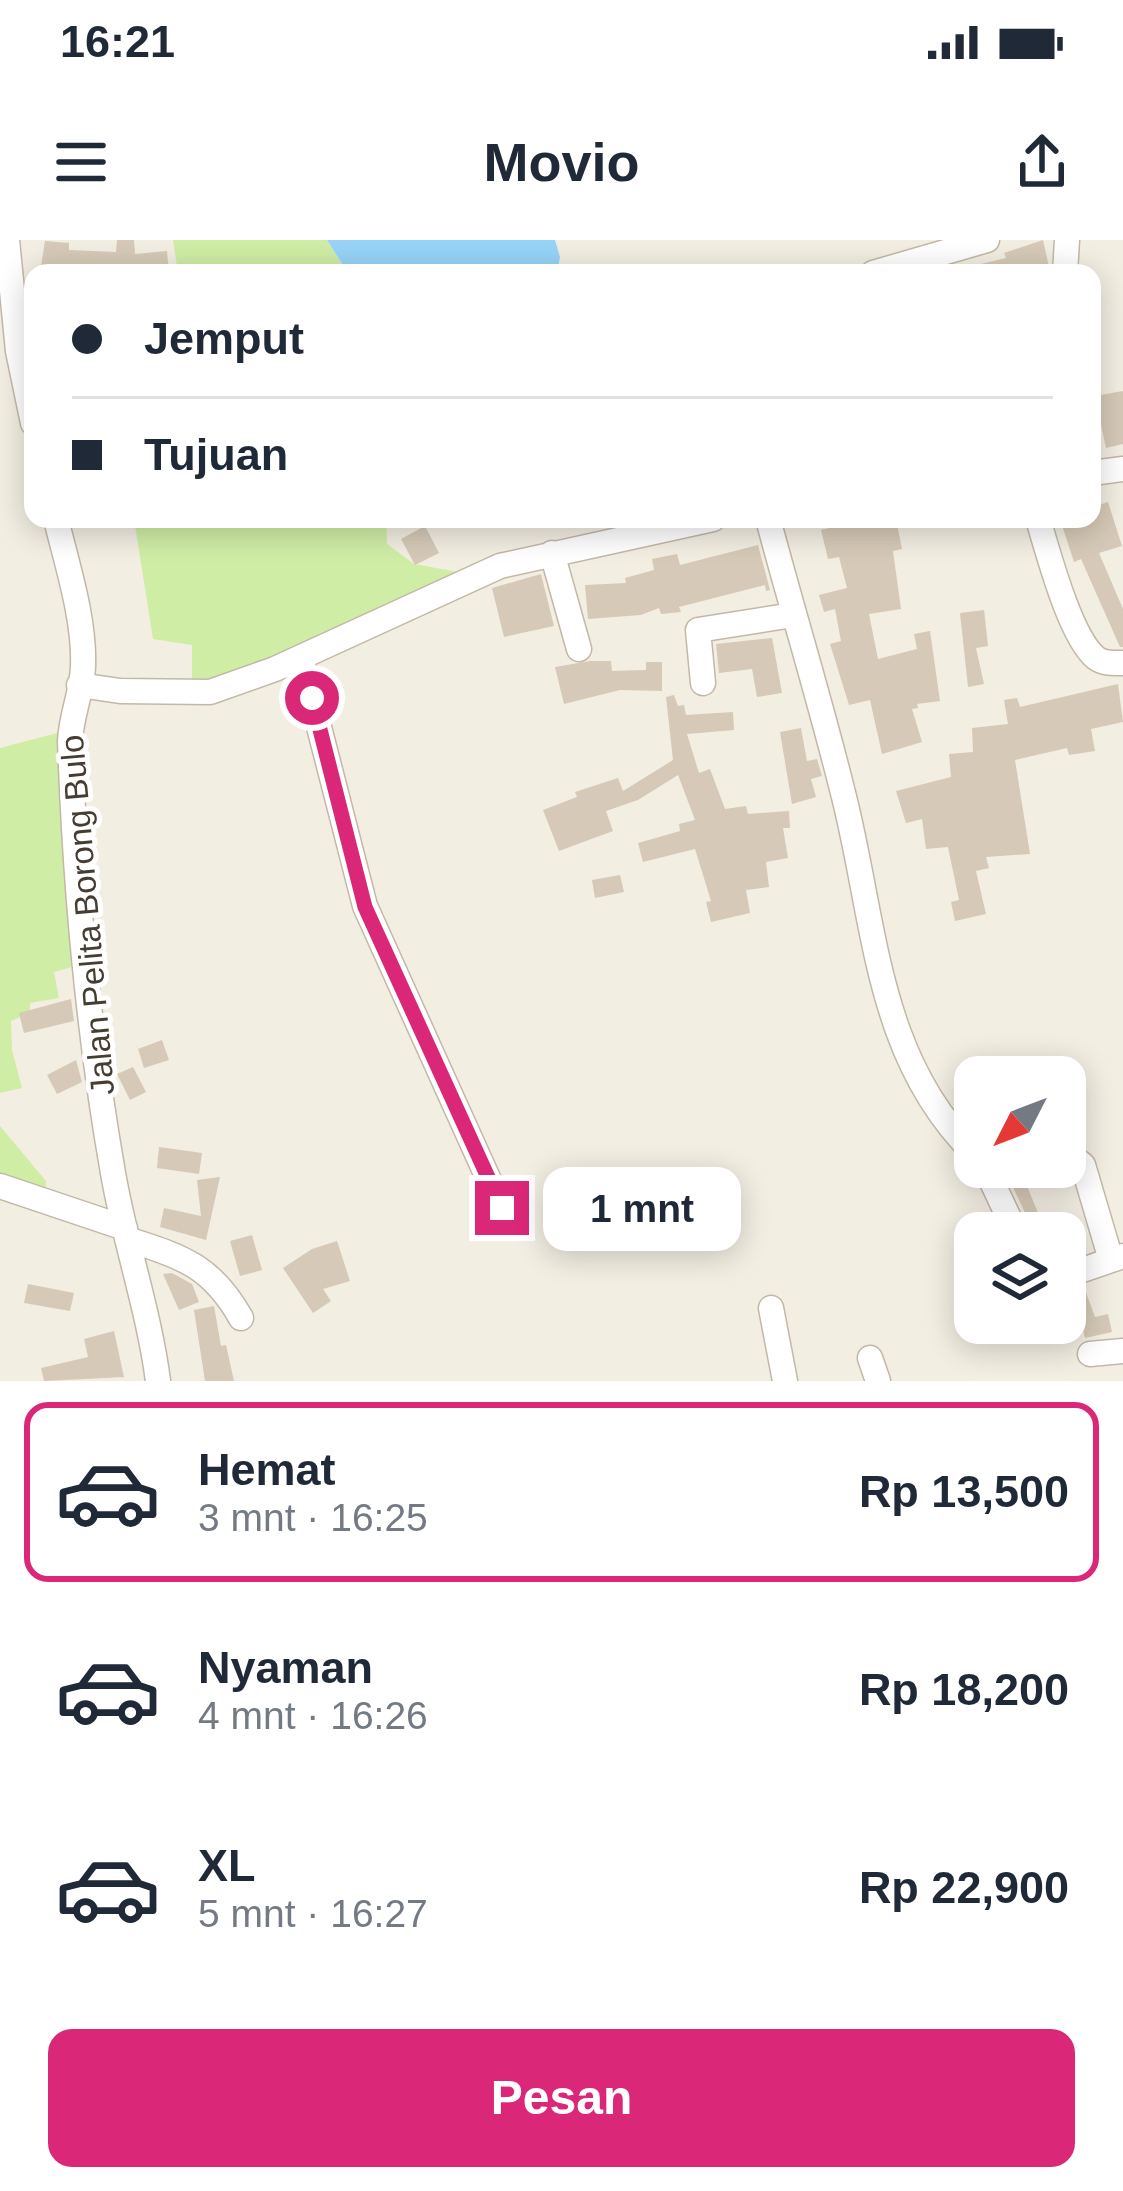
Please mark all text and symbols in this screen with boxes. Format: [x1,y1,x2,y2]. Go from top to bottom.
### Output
text: 16:21 [60,16,175,67]
icon: menu [48,129,114,195]
icon: share [1009,129,1075,195]
text: Movio [484,132,640,192]
text: Jemput [144,313,304,364]
text: Tujuan [144,429,288,480]
route start [285,671,339,725]
street label: Jalan Pelita Borong Bulo [53,733,121,1097]
north arrow [954,1056,1086,1188]
map controls [954,1056,1086,1344]
callout: 1 mnt [544,1166,742,1250]
route end [475,1181,529,1235]
text: 1 mnt [590,1187,694,1230]
button: layers [954,1212,1086,1344]
icon: car [54,1438,162,1546]
text: Hemat [198,1444,336,1495]
text: Rp 13,500 [859,1466,1069,1517]
text: 3 mnt · 16:25 [198,1496,428,1539]
icon: car [54,1636,162,1744]
text: Nyaman [198,1642,373,1693]
text: Rp 18,200 [859,1664,1069,1715]
text: 4 mnt · 16:26 [198,1694,428,1737]
icon: car [54,1834,162,1942]
text: XL [198,1840,256,1891]
text: Rp 22,900 [859,1862,1069,1913]
text: 5 mnt · 16:27 [198,1892,428,1935]
button: Pesan [48,2029,1075,2167]

